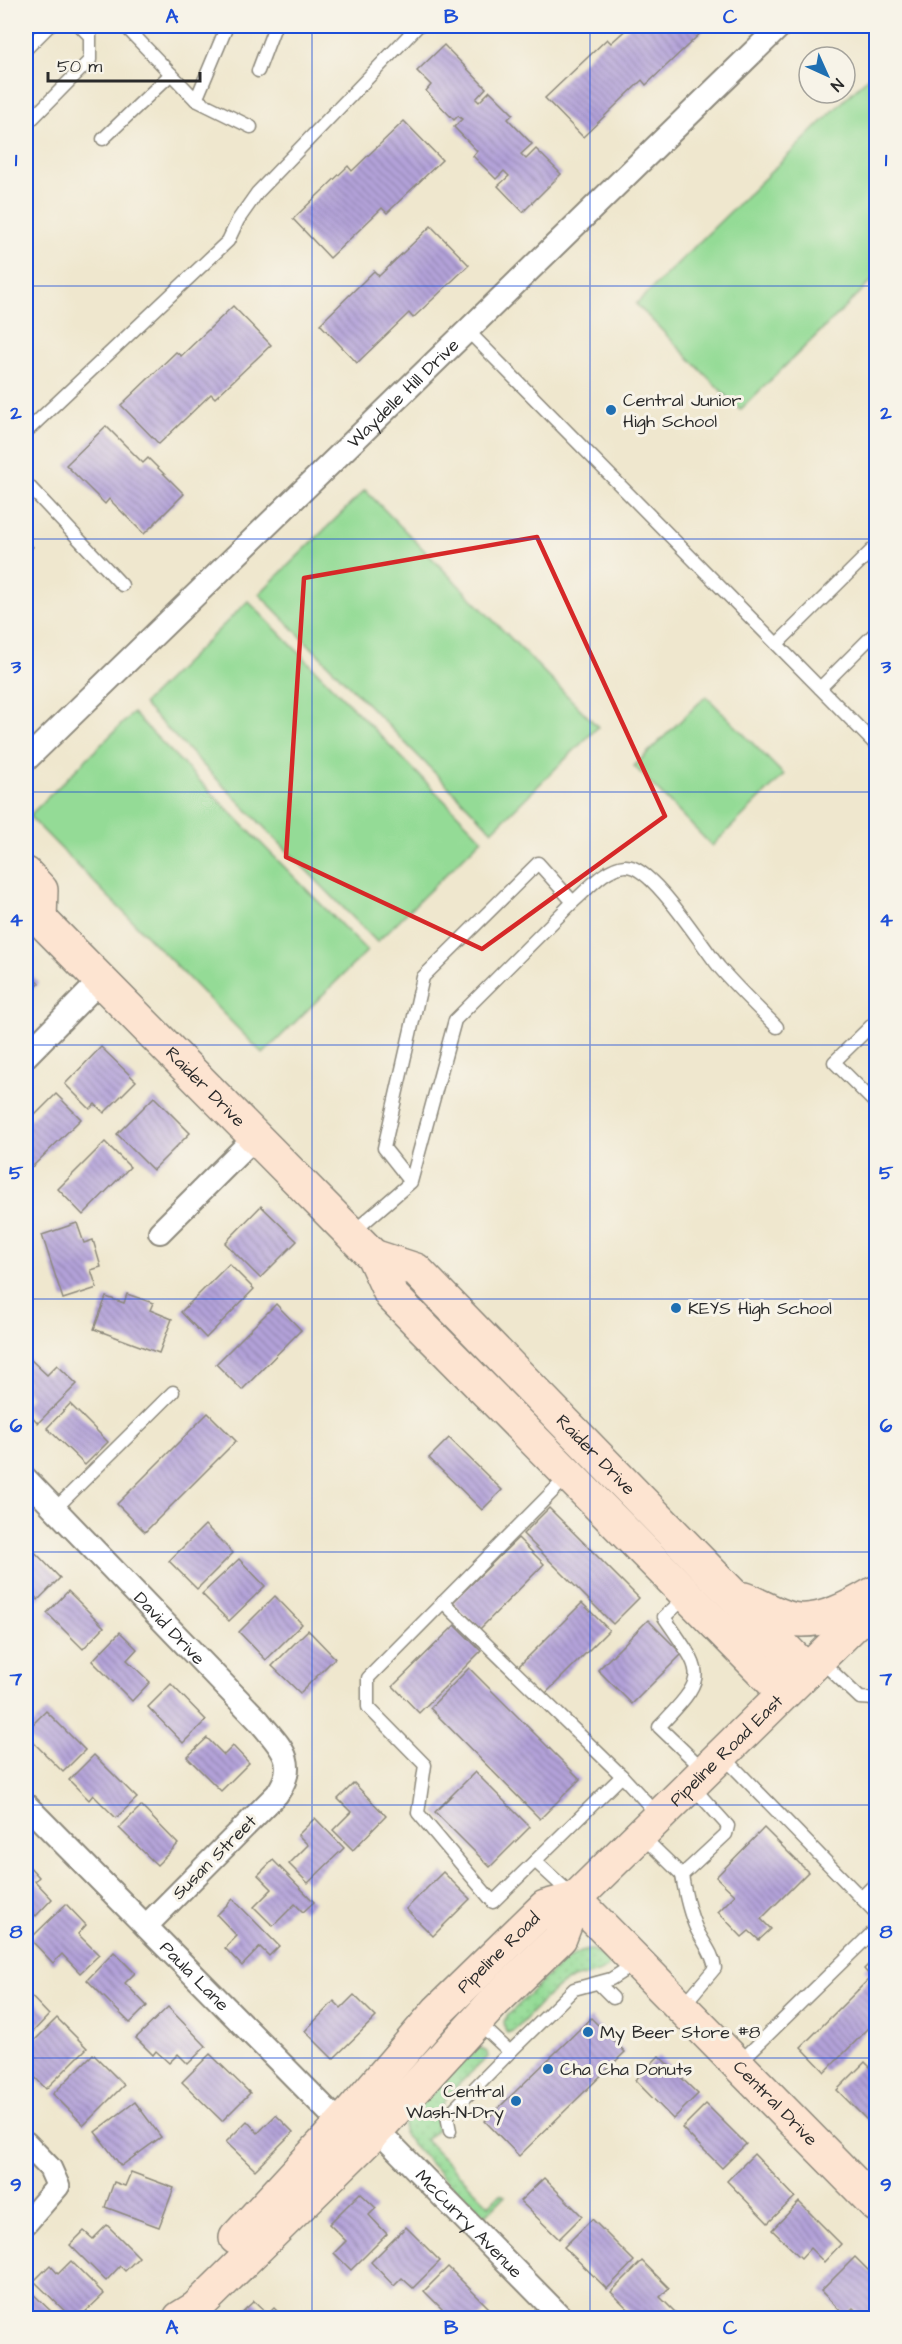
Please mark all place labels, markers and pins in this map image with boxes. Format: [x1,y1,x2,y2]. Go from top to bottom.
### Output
place label: Central Junior High School [623,388,741,435]
marker: Central Junior High School [604,403,618,417]
place label: KEYS High School [688,1296,832,1322]
marker: KEYS High School [669,1301,683,1315]
place label: My Beer Store #8 [600,2020,761,2046]
marker: My Beer Store #8 [581,2025,595,2039]
place label: Cha Cha Donuts [560,2057,692,2082]
marker: Cha Cha Donuts [541,2062,555,2076]
place label: Central Wash-N-Dry [406,2079,504,2126]
marker: Central Wash-N-Dry [509,2094,523,2108]

